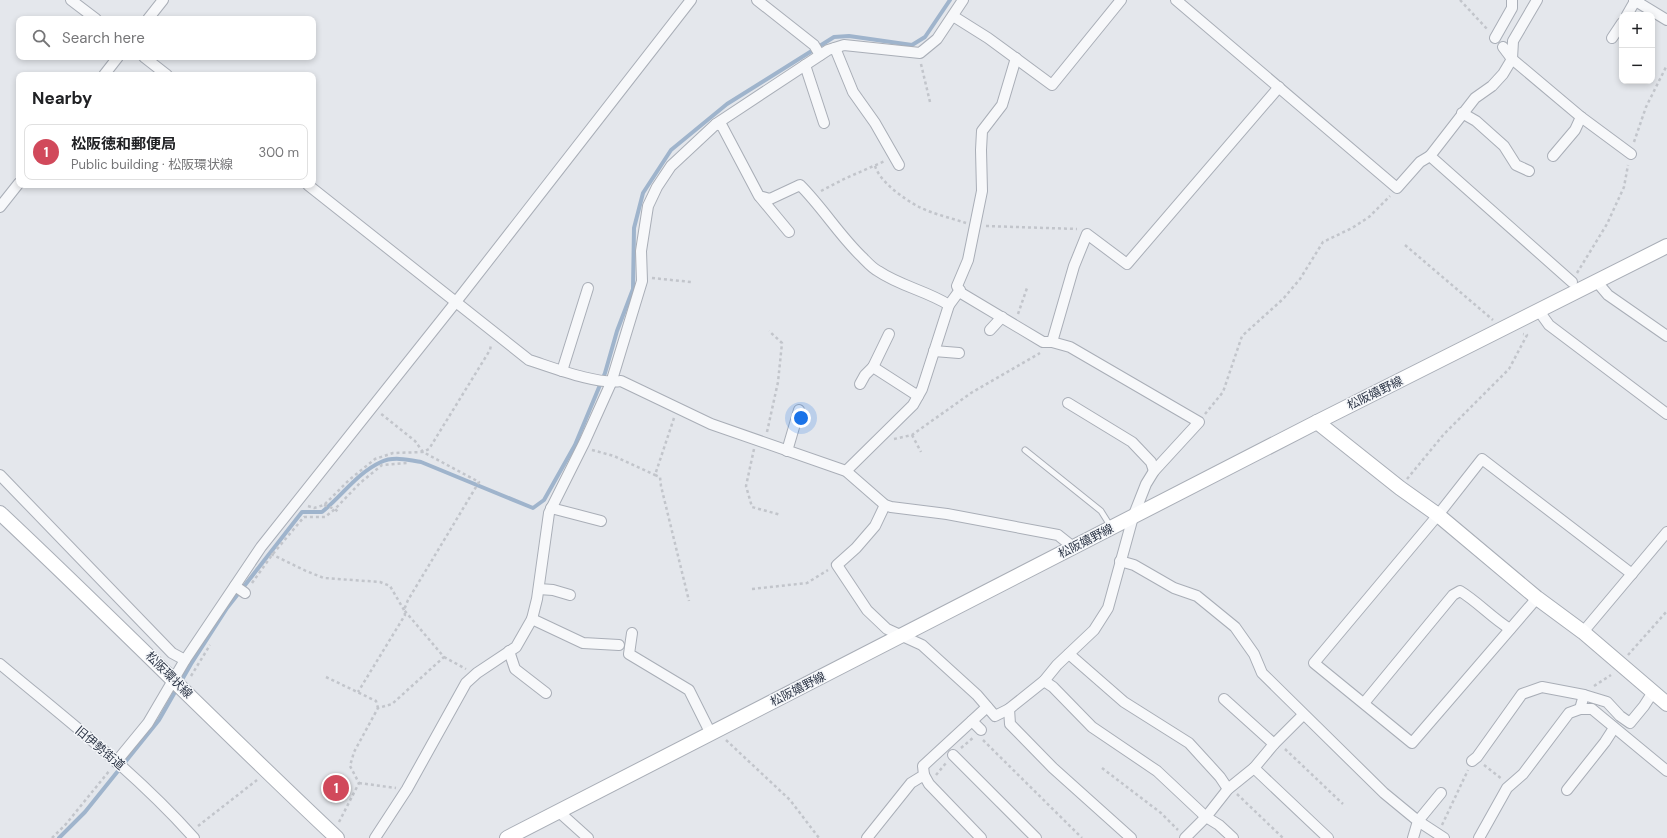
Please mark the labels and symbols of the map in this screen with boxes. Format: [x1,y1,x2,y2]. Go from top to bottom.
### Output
street label: 松阪嬉野線 [1345,373,1405,413]
your location [791,408,811,428]
street label: 松阪嬉野線 [1056,520,1116,562]
street label: 松阪環状線 [142,648,196,702]
street label: 松阪嬉野線 [768,668,828,710]
street label: 旧伊勢街道 [72,723,128,773]
pin: 1 [323,773,349,803]

